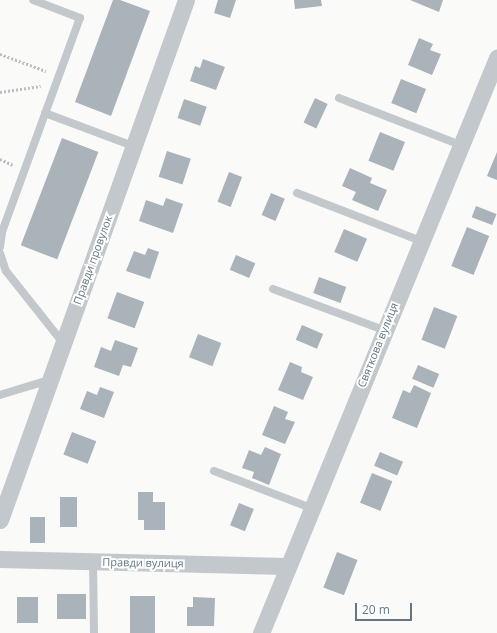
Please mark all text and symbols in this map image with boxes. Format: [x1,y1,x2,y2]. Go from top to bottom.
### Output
street label: Правди провулок [71,214,115,306]
street label: Святкова вулиця [355,301,401,389]
street label: Правди вулиця [102,556,184,570]
scale bar [357,595,414,621]
text: 20 m [362,601,390,618]

